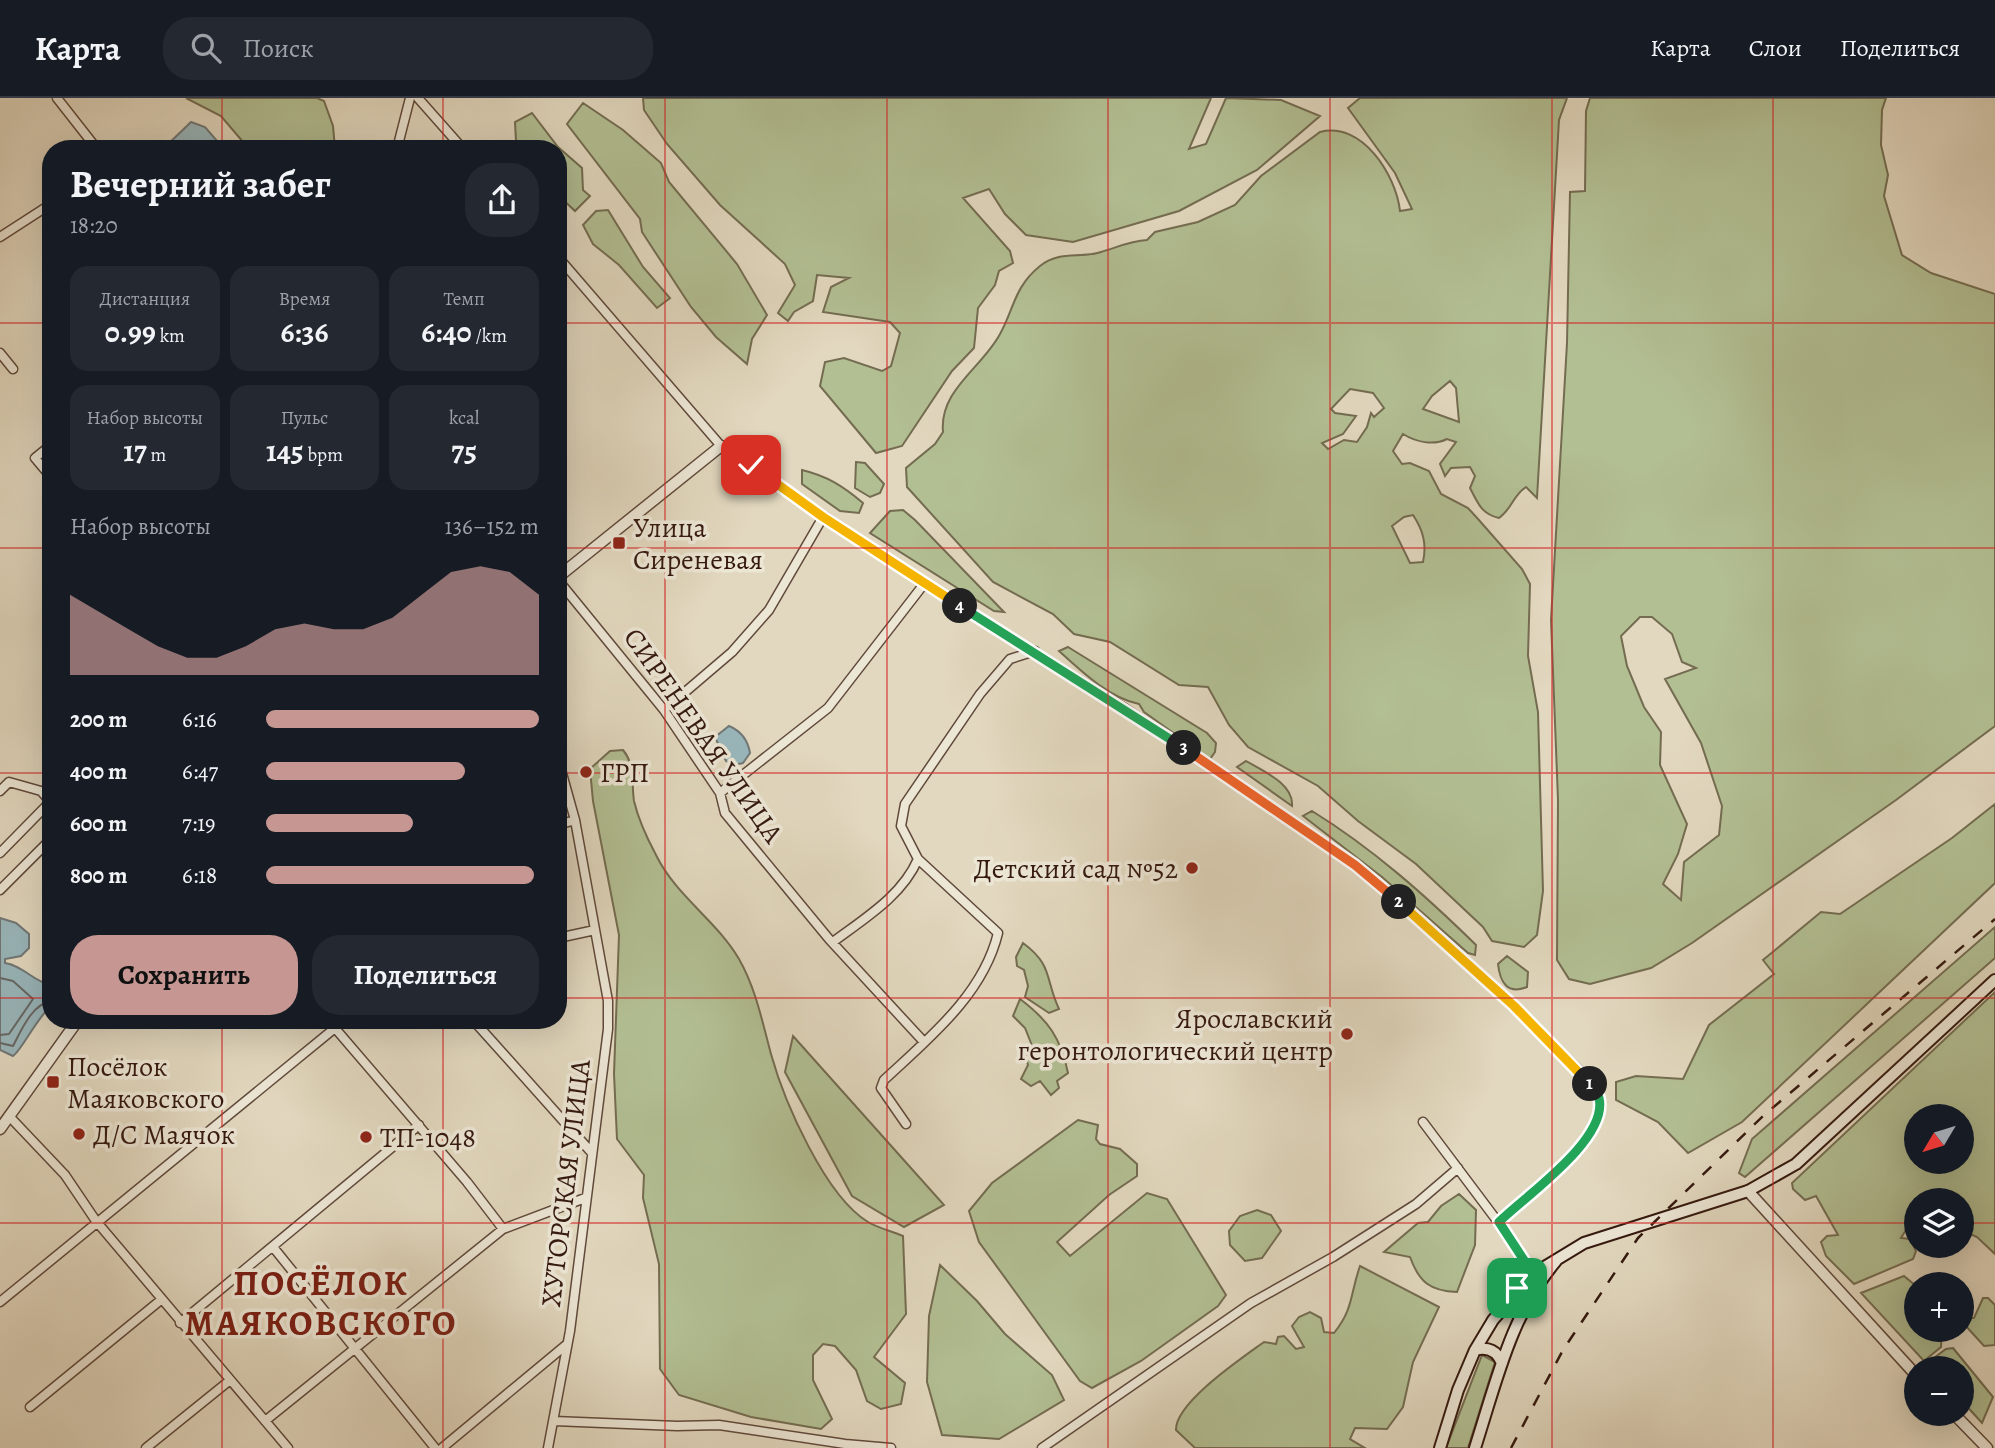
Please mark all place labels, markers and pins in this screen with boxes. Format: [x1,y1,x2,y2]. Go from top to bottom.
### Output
pin [721,435,781,495]
place label: Улица Сиреневая [633,509,763,579]
marker: Улица Сиреневая [611,535,627,551]
pin: 4 [942,588,978,624]
pin: 3 [1166,730,1202,766]
place label: ГРП [600,754,649,792]
marker: ГРП [578,764,594,780]
place label: Детский сад №52 [974,850,1178,888]
marker: Детский сад №52 [1184,860,1200,876]
pin: 2 [1382,884,1416,920]
place label: Ярославский геронтологический центр [1018,1000,1333,1070]
marker: Ярославский геронтологический центр [1339,1026,1355,1042]
place label: Посёлок Маяковского [67,1048,224,1118]
pin: 1 [1572,1066,1608,1102]
marker: Посёлок Маяковского [45,1074,61,1090]
place label: Д/С Маячок [93,1116,235,1154]
place label: ТП-1048 [380,1119,476,1157]
marker: Д/С Маячок [71,1126,87,1142]
marker: ТП-1048 [358,1129,374,1145]
pin [1487,1258,1547,1318]

